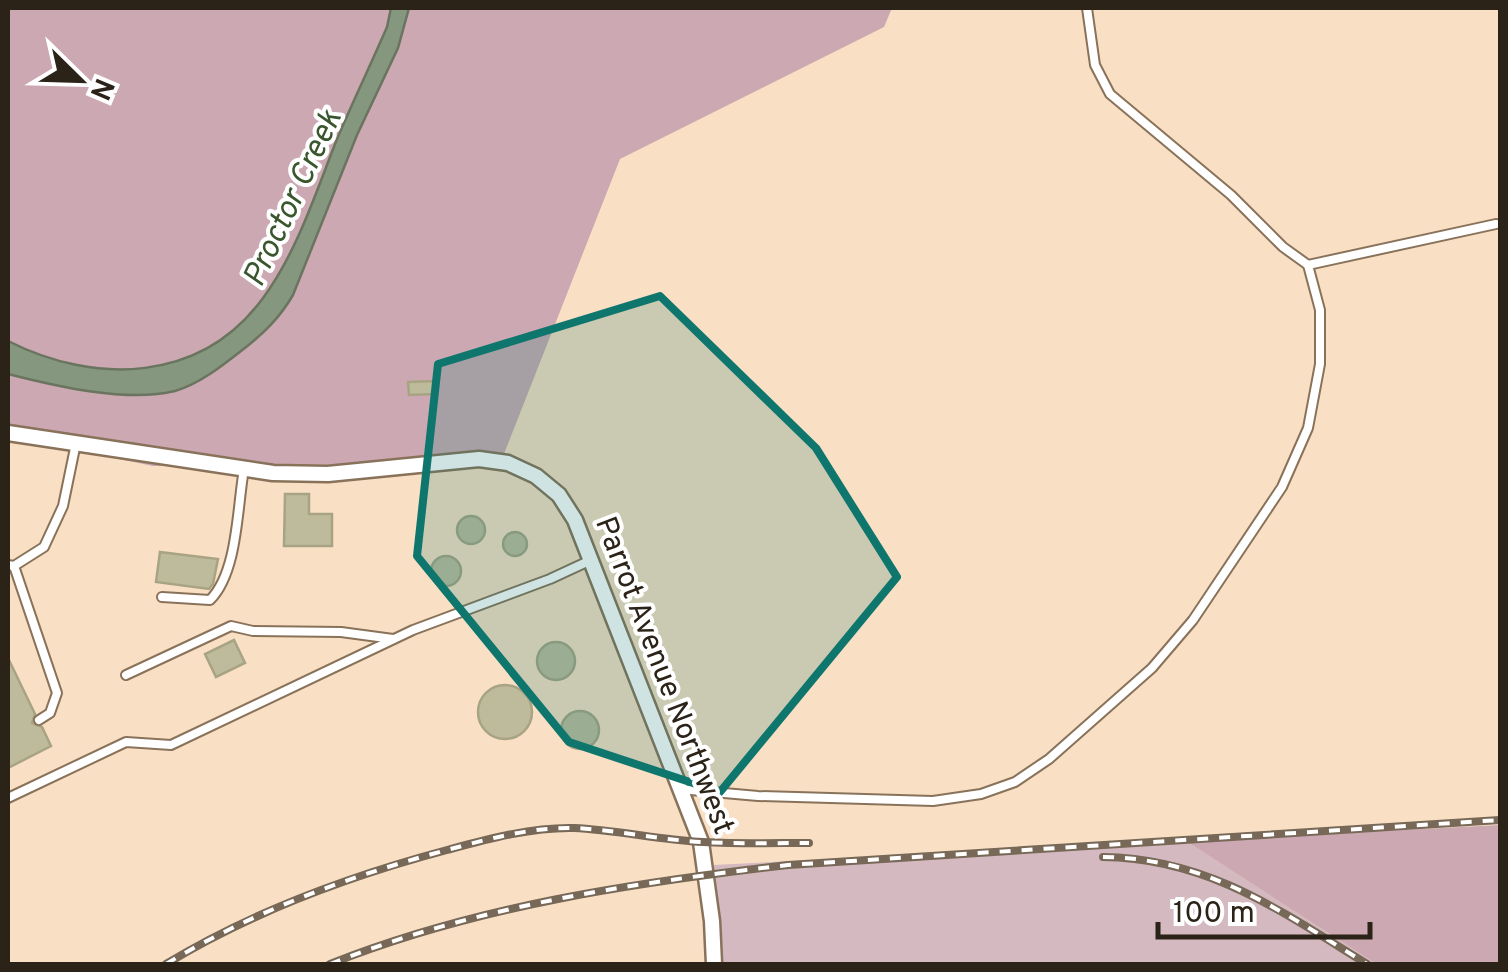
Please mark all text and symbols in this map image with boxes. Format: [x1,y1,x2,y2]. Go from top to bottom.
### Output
north arrow [30,30,130,130]
text: N [80,72,121,105]
water label: Proctor Creek [236,103,353,294]
street label: Parrot Avenue Northwest [585,512,741,840]
scale bar [1158,877,1370,939]
text: 100 m [1173,896,1255,933]

